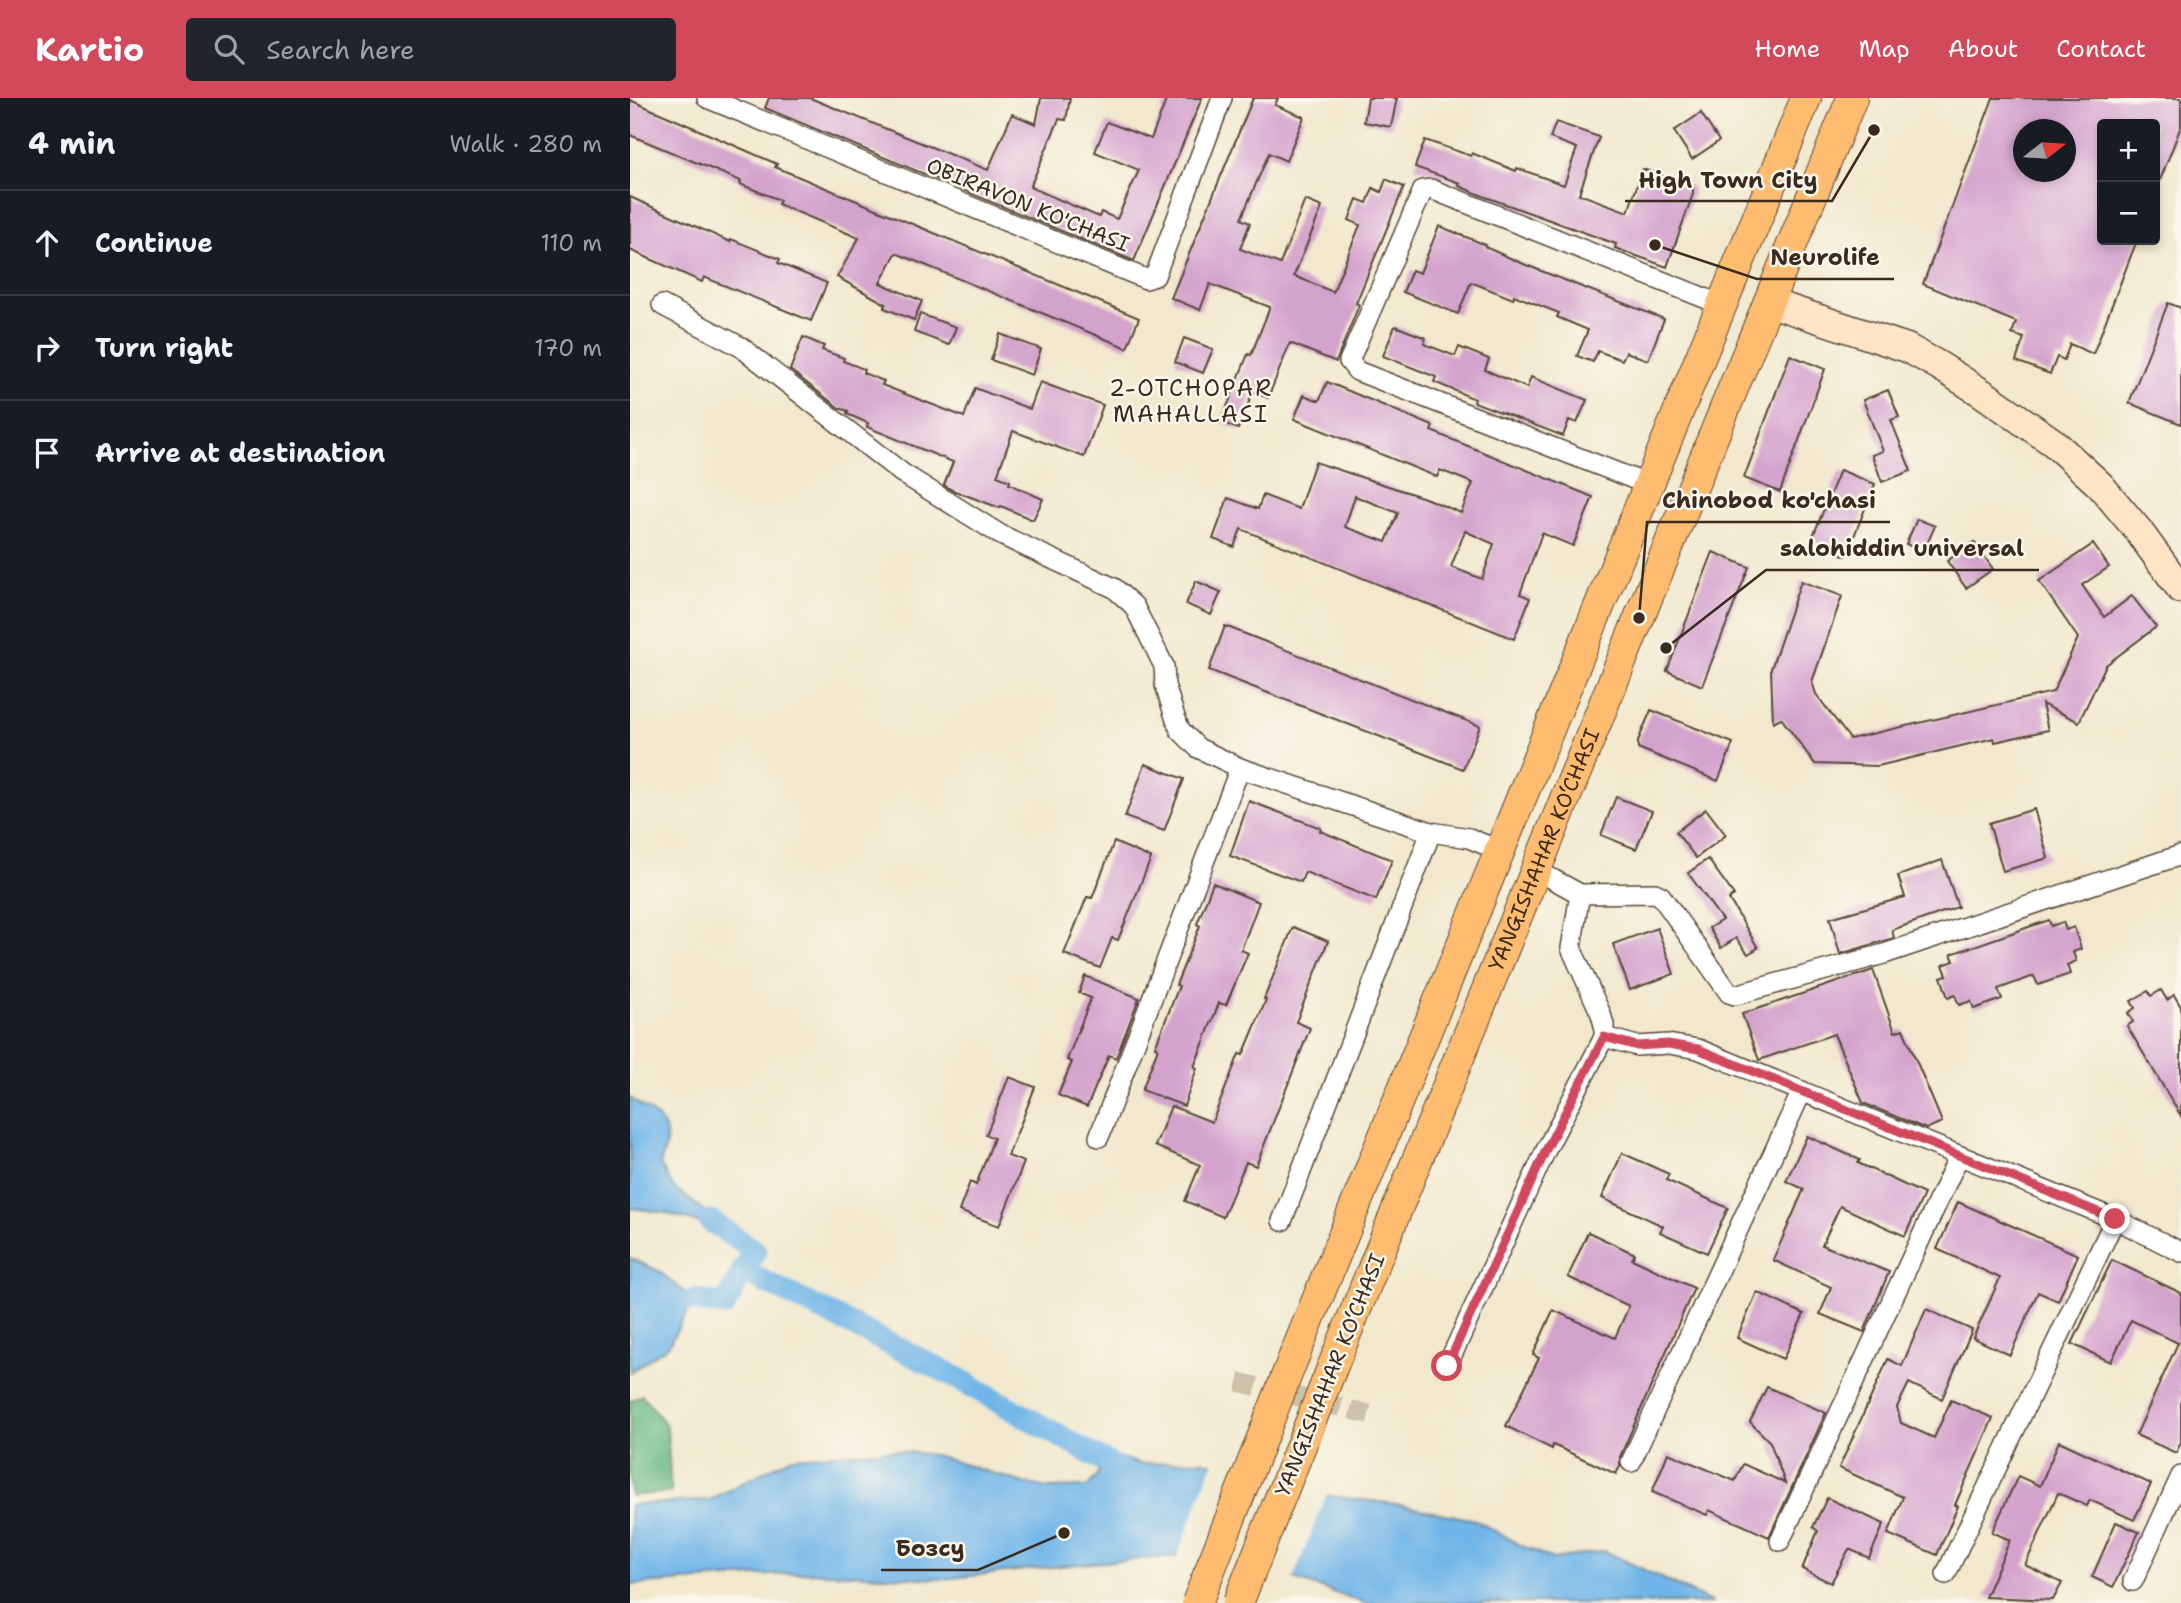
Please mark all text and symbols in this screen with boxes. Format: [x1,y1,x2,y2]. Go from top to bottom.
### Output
search box [186,18,676,81]
text: Kartio [35,27,144,72]
icon: search [210,30,248,68]
text: Search here [266,32,415,67]
text: Home [1754,33,1820,65]
text: Map [1858,33,1910,65]
text: About [1948,33,2018,65]
text: Contact [2056,33,2146,65]
north arrow [2013,119,2076,182]
map controls [2097,119,2160,245]
button: + [2097,119,2160,182]
text: 4 min [28,123,115,164]
text: Walk · 280 m [449,129,602,159]
street label: OBIRAVON KO'CHASI [922,151,1134,259]
callout: High Town City [1625,157,1832,201]
text: High Town City [1639,165,1817,195]
button: − [2097,182,2160,245]
icon: ahead [28,224,66,262]
text: Continue [95,225,213,260]
text: 110 m [540,228,602,258]
callout: Neurolife [1757,235,1894,279]
text: Neurolife [1770,242,1880,272]
icon: right [28,329,66,367]
text: Turn right [95,330,233,365]
text: 170 m [534,333,602,363]
district label: 2-OTCHOPAR MAHALLASI [1109,373,1273,429]
icon: arrive [28,434,66,472]
text: Arrive at destination [95,435,385,470]
callout: Chinobod ko'chasi [1647,478,1890,522]
text: Chinobod ko'chasi [1662,485,1876,515]
callout: salohiddin universal [1766,526,2039,570]
text: salohiddin universal [1780,533,2024,563]
street label: YANGISHAHAR KO‘CHASI [1482,724,1606,975]
route end [2099,1203,2130,1234]
street label: YANGISHAHAR KO‘CHASI [1268,1249,1392,1501]
route start [1431,1350,1462,1381]
callout: Бозсу [881,1526,978,1570]
text: Бозсу [895,1533,965,1563]

